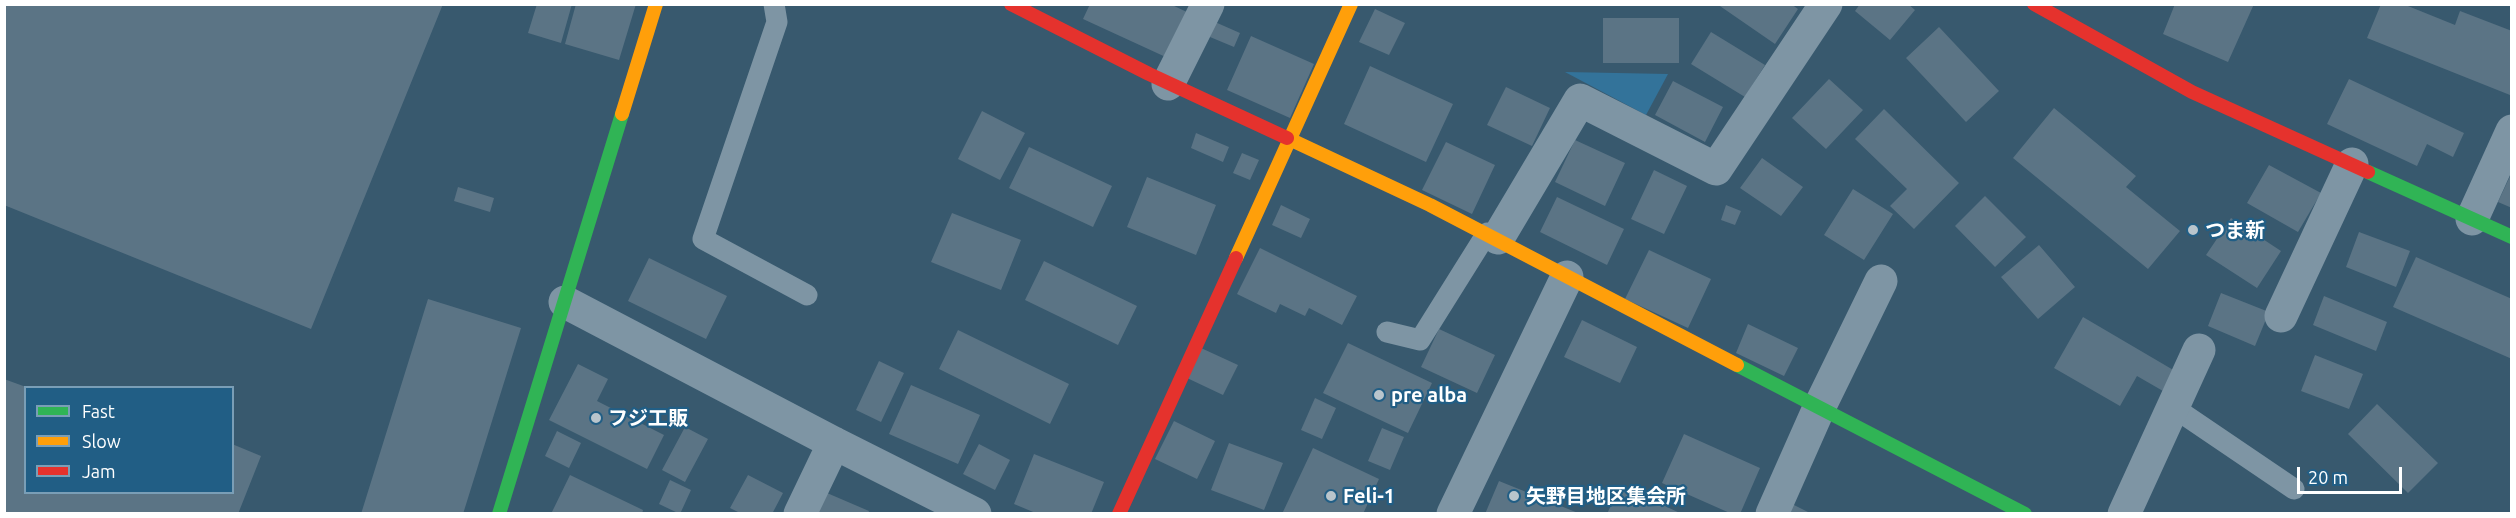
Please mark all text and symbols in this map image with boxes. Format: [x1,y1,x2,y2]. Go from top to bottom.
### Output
place label: つま新 [2205,218,2265,242]
marker: つま新 [2186,223,2200,237]
place label: pre alba [1391,383,1467,407]
legend [24,386,234,494]
marker: pre alba [1372,388,1386,402]
text: Fast [82,401,115,421]
place label: フジ工販 [608,406,688,430]
marker: フジ工販 [589,411,603,425]
text: Slow [82,431,121,451]
scale bar [2300,455,2405,493]
text: Jam [82,461,116,481]
text: 20 m [2308,467,2348,487]
place label: Feli-1 [1343,484,1395,508]
place label: 矢野目地区集会所 [1526,484,1686,508]
marker: Feli-1 [1324,489,1338,503]
marker: 矢野目地区集会所 [1507,489,1521,503]

